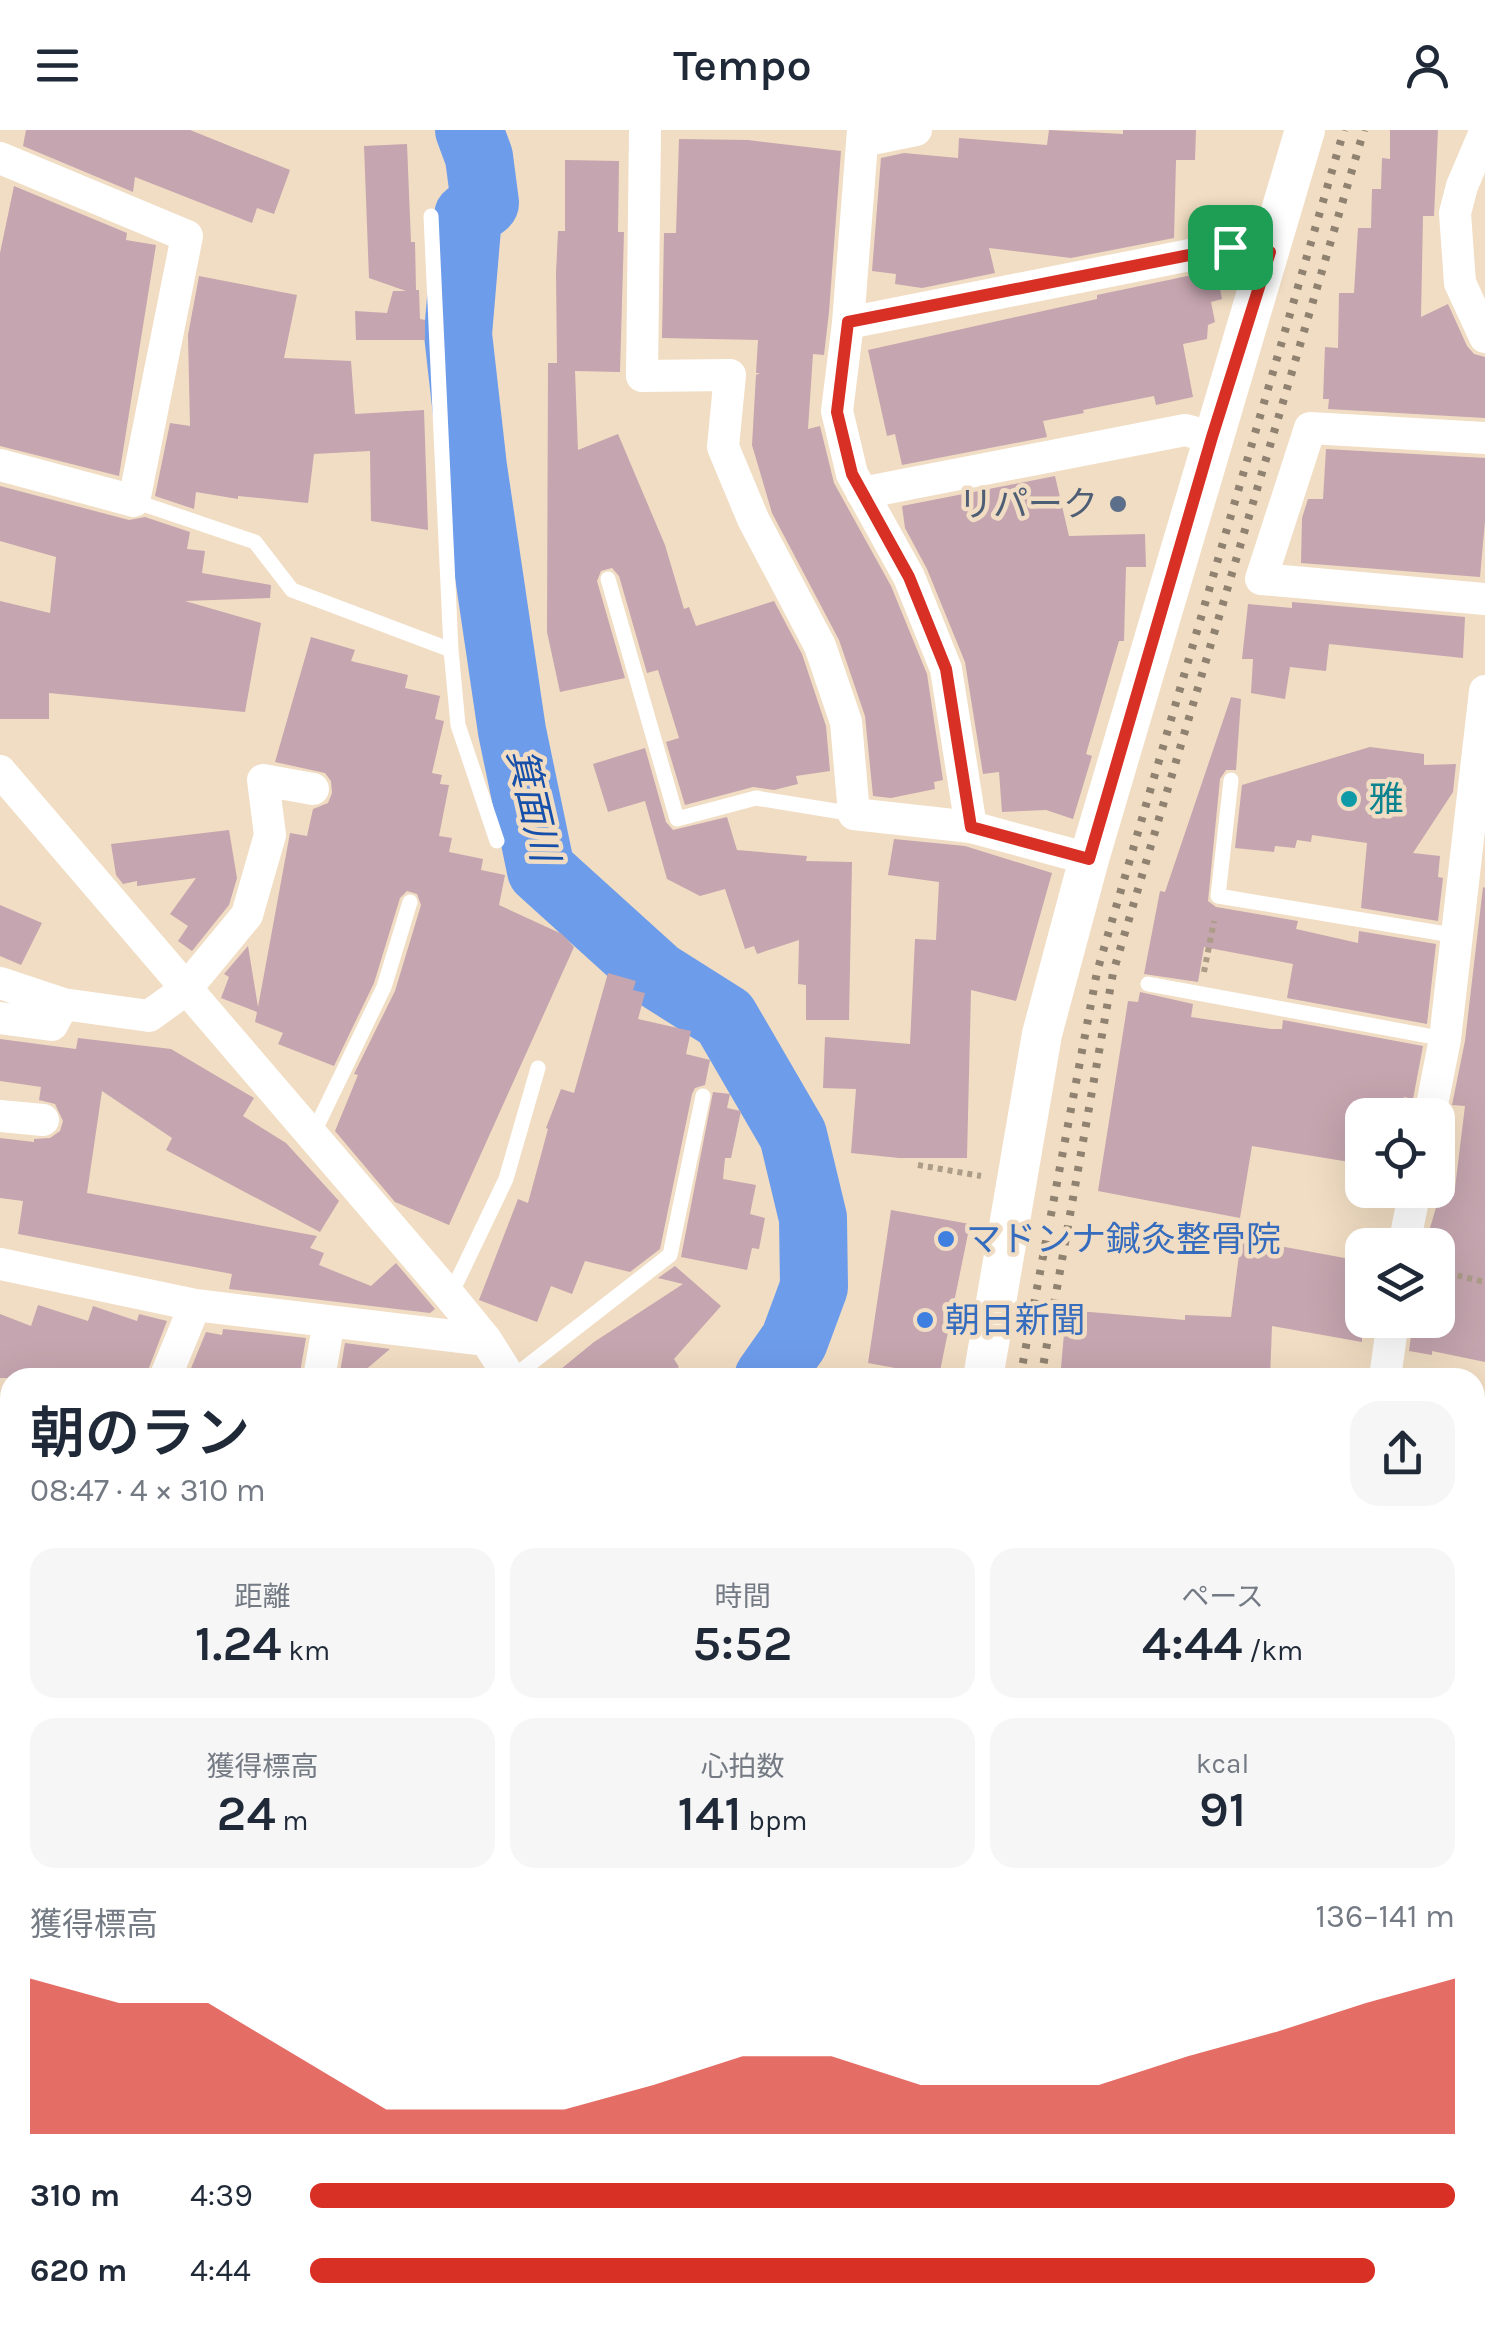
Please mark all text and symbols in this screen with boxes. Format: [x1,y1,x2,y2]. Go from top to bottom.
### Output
icon: menu [30,38,85,93]
icon: person [1400,38,1455,93]
text: Tempo [673,39,812,91]
pin [1188,205,1273,290]
icon: arrive [1203,220,1258,275]
place label: リパーク [958,484,1098,525]
marker: リパーク [1107,493,1129,515]
water label: 箕面川 [498,744,569,869]
place label: 雅 [1369,779,1404,820]
marker: 雅 [1338,788,1360,810]
map controls [1345,1098,1455,1338]
button: locate [1345,1098,1455,1208]
place label: マドンナ鍼灸整骨院 [966,1219,1281,1260]
marker: マドンナ鍼灸整骨院 [935,1228,957,1250]
button: layers [1345,1228,1455,1338]
place label: 朝日新聞 [945,1300,1085,1341]
marker: 朝日新聞 [914,1309,936,1331]
button: share [1350,1401,1455,1506]
text: 朝のラン [30,1402,250,1466]
text: 08:47 · 4 × 310 m [30,1472,266,1509]
text: 距離 [234,1580,291,1613]
text: 時間 [714,1580,771,1613]
text: ペース [1181,1580,1264,1613]
text: 1.24 [195,1614,282,1673]
text: 5:52 [692,1614,793,1673]
text: 4:44 [1142,1614,1242,1673]
text: km [282,1634,330,1667]
text: /km [1242,1634,1303,1667]
text: kcal [1196,1747,1249,1780]
text: 獲得標高 [206,1750,319,1783]
text: 心拍数 [700,1750,785,1783]
text: 91 [1199,1780,1246,1839]
text: 24 [216,1784,276,1843]
text: 141 [677,1784,742,1843]
text: m [276,1804,309,1837]
text: bpm [742,1804,808,1837]
text: 136–141 m [1316,1898,1455,1935]
text: 獲得標高 [30,1906,158,1943]
text: 310 m [30,2177,120,2214]
text: 4:39 [190,2177,253,2214]
text: 620 m [30,2252,128,2289]
text: 4:44 [190,2252,251,2289]

